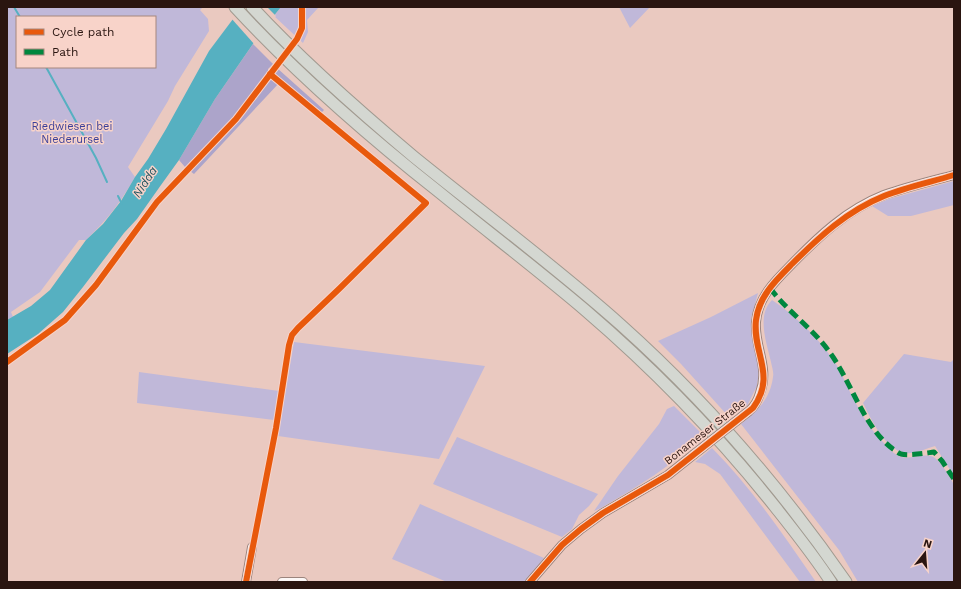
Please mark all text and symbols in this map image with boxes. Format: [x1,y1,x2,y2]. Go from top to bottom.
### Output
legend [16,16,156,68]
text: Cycle path [52,25,114,39]
text: Path [52,45,78,59]
park label: Riedwiesen bei Niederursel [32,120,112,146]
water label: Nidda [130,163,160,200]
street label: Bonameser Straße [662,396,748,468]
north arrow [905,533,945,573]
text: N [922,537,934,551]

